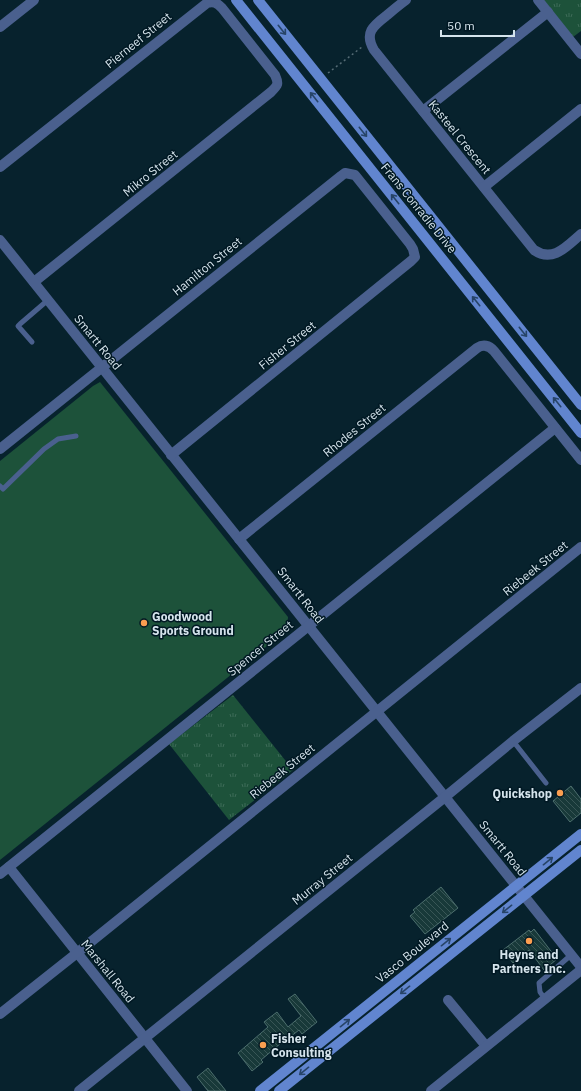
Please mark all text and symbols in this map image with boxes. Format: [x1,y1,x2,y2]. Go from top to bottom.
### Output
street label: Pierneef Street [102,9,174,71]
scale bar [441,12,514,38]
text: 50 m [447,18,475,33]
one-way arrow [278,25,286,36]
one-way arrow [309,92,318,103]
street label: Kasteel Crescent [426,97,494,177]
one-way arrow [359,127,367,138]
street label: Mikro Street [120,146,180,200]
street label: Frans Conradie Drive [378,160,460,256]
one-way arrow [390,194,399,204]
street label: Hamilton Street [169,233,245,299]
one-way arrow [471,295,480,306]
street label: Smartt Road [71,311,125,373]
street label: Fisher Street [255,317,319,373]
one-way arrow [518,327,527,338]
one-way arrow [552,397,561,408]
street label: Rhodes Street [320,400,388,460]
street label: Riebeek Street [499,537,571,599]
street label: Smartt Road [274,564,328,626]
place label: Goodwood Sports Ground [152,609,234,638]
street label: Spencer Street [224,617,296,679]
marker: Goodwood Sports Ground [139,618,149,628]
street label: Riebeek Street [246,740,318,802]
place label: Quickshop [493,786,552,801]
marker: Quickshop [555,788,565,798]
street label: Smartt Road [476,817,530,879]
street label: Murray Street [289,850,355,908]
one-way arrow [542,856,553,865]
one-way arrow [501,904,512,913]
street label: Vasco Boulevard [373,918,451,986]
marker: Heyns and Partners Inc. [524,936,534,946]
street label: Marshall Road [78,937,138,1005]
one-way arrow [441,937,452,946]
place label: Heyns and Partners Inc. [492,947,566,976]
one-way arrow [400,986,411,994]
one-way arrow [339,1019,350,1027]
place label: Fisher Consulting [271,1031,332,1060]
marker: Fisher Consulting [258,1040,268,1050]
one-way arrow [298,1067,309,1076]

